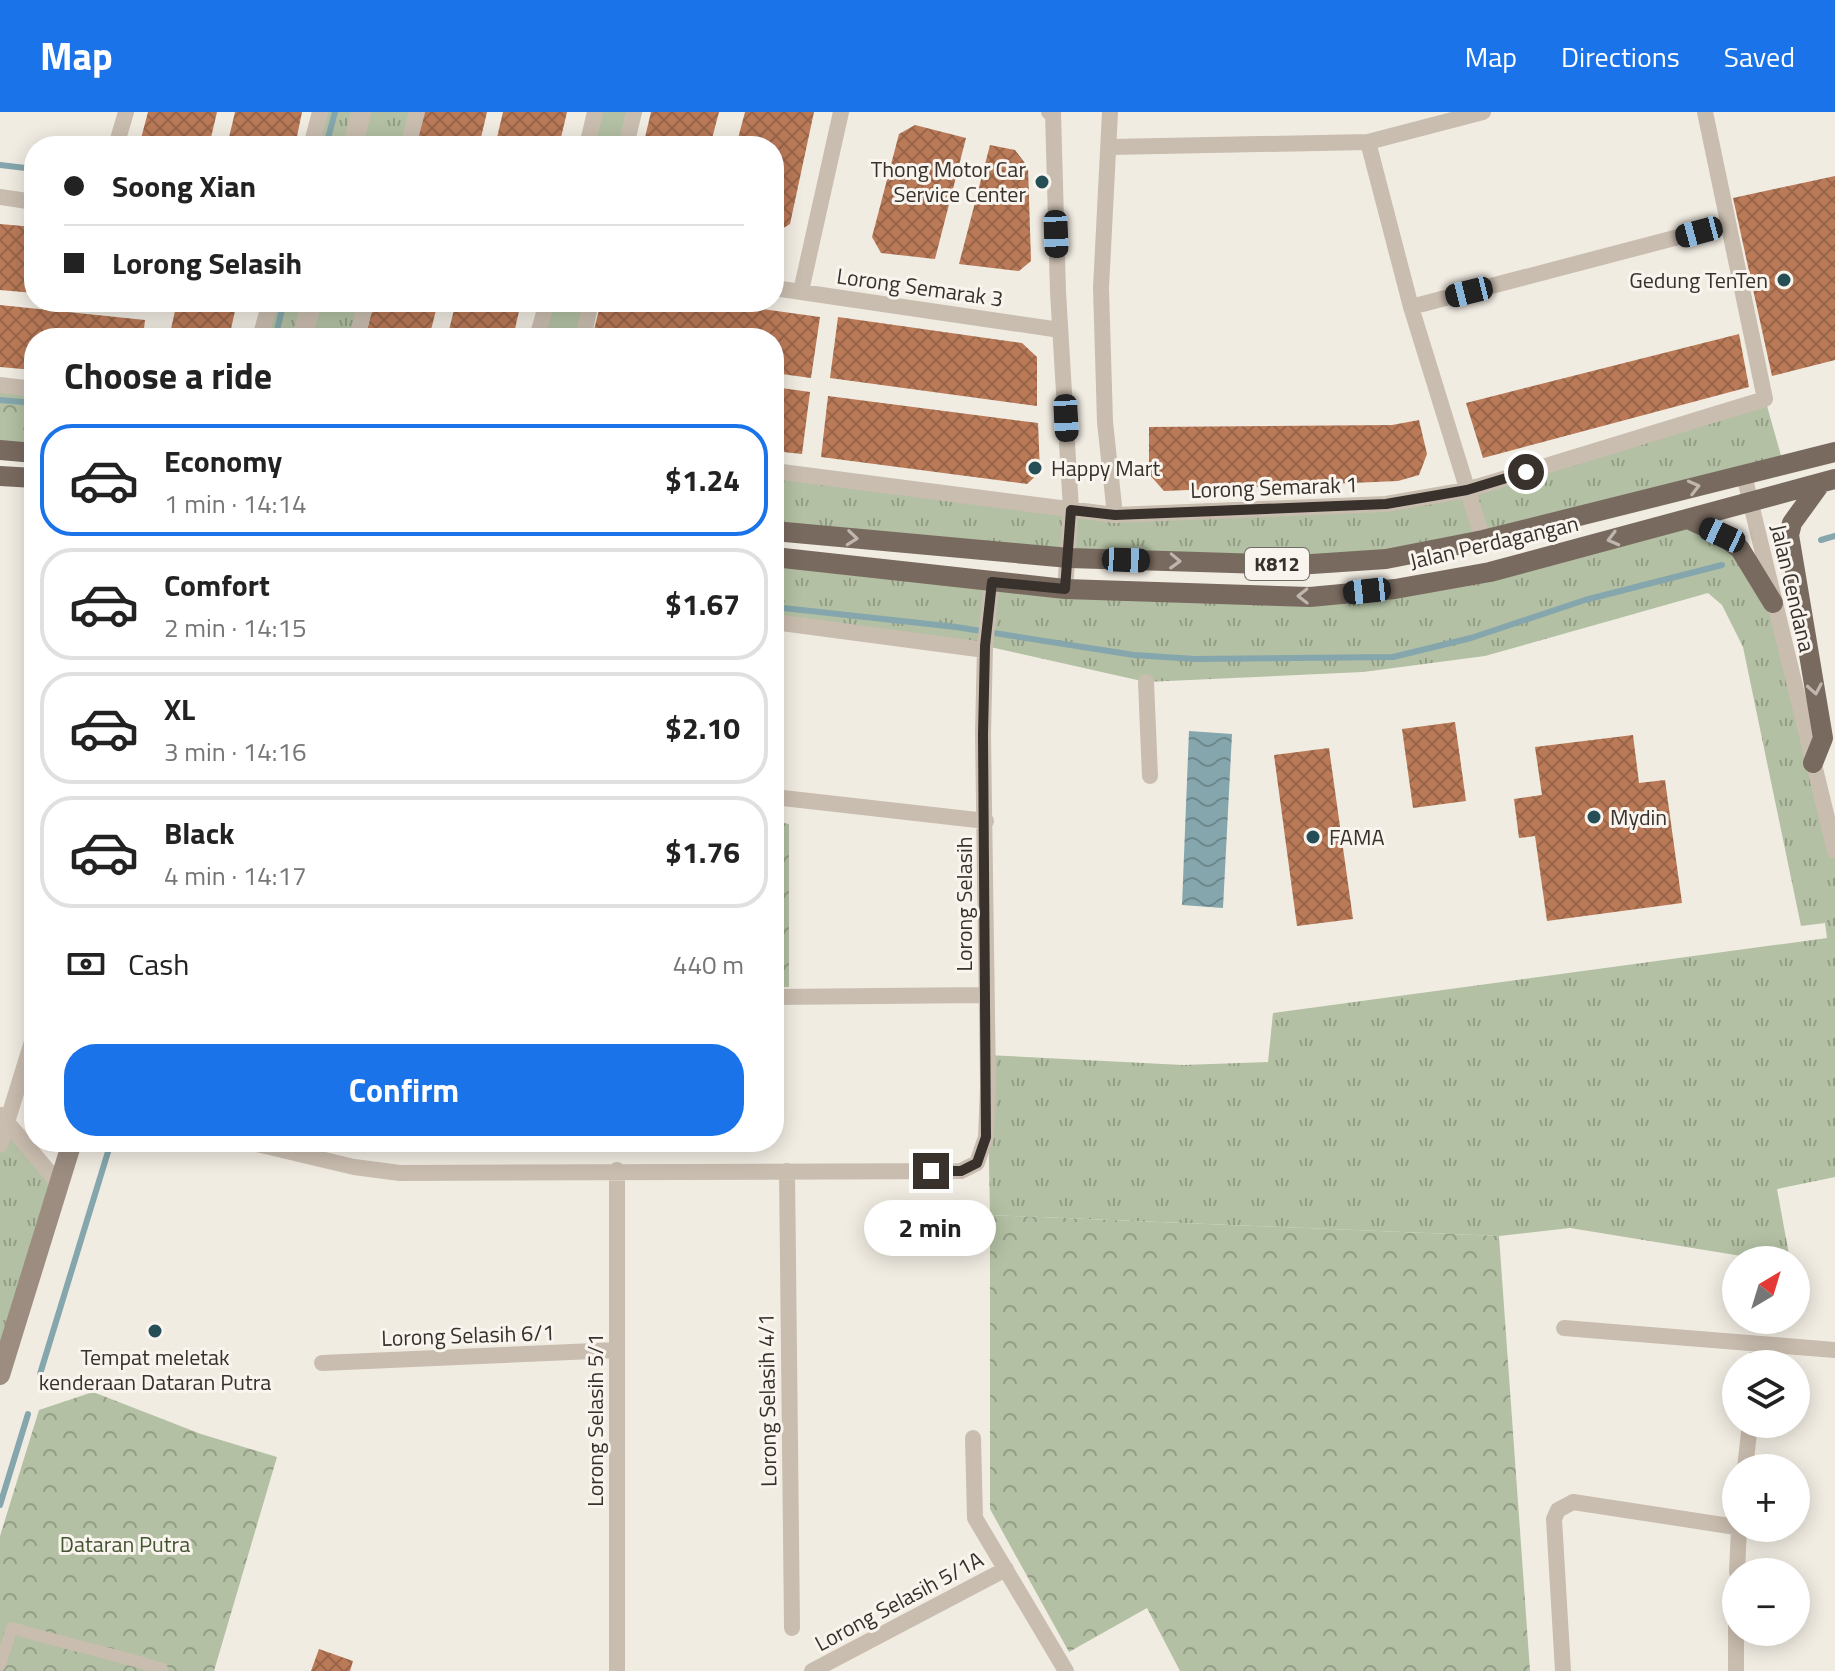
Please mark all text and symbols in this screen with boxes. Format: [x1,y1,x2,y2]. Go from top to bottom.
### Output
text: Map [40,27,113,85]
text: Map [1465,35,1517,78]
text: Directions [1561,35,1680,78]
text: Saved [1724,35,1795,78]
place label: Thong Motor Car Service Center [871,152,1026,211]
text: Soong Xian [112,163,256,209]
marker: Thong Motor Car Service Center [1033,173,1051,191]
car [1043,210,1069,258]
car [1673,214,1725,250]
text: Lorong Selasih [112,240,302,286]
street label: Lorong Semarak 3 [835,258,1005,316]
place label: Gedung TenTen [1629,263,1768,297]
marker: Gedung TenTen [1775,271,1793,289]
car [1443,275,1495,309]
text: Choose a ride [64,348,272,403]
car [1053,393,1079,443]
text: Economy [164,438,282,484]
icon: car [68,444,140,516]
place label: Happy Mart [1051,451,1160,485]
route start [1508,454,1544,490]
text: $1.24 [665,457,740,503]
marker: Happy Mart [1026,459,1044,477]
street label: Lorong Semarak 1 [1190,467,1358,507]
one-way arrow [1687,479,1701,496]
text: 1 min · 14:14 [164,484,307,523]
street label: Jalan Perdagangan [1406,506,1582,578]
car [1695,514,1749,556]
street label: Jalan Cendana [1762,521,1824,655]
one-way arrow [846,530,859,547]
one-way arrow [1606,530,1620,547]
car [1102,547,1150,573]
road number: K812 [1245,548,1309,580]
one-way arrow [1169,553,1182,570]
text: Comfort [164,562,270,608]
icon: car [68,568,140,640]
car [1342,577,1392,605]
text: $1.67 [665,581,740,627]
one-way arrow [1296,587,1309,605]
text: 2 min · 14:15 [164,608,307,647]
one-way arrow [1806,682,1823,696]
text: XL [164,686,195,732]
icon: car [68,692,140,764]
text: $2.10 [665,705,740,751]
text: 3 min · 14:16 [164,732,307,771]
place label: Mydin [1610,800,1667,834]
marker: Mydin [1585,808,1603,826]
text: Black [164,810,235,856]
icon: car [68,816,140,888]
place label: FAMA [1329,820,1385,854]
marker: FAMA [1304,828,1322,846]
text: $1.76 [665,829,740,875]
street label: Lorong Selasih [947,836,981,972]
text: 4 min · 14:17 [164,856,307,895]
text: Cash [128,941,189,987]
icon: cash [64,942,108,986]
text: 440 m [673,945,744,984]
button: Confirm [64,1044,744,1136]
route end [913,1153,949,1189]
callout: 2 min [865,1199,997,1255]
text: 2 min [898,1208,962,1247]
north arrow [1722,1246,1810,1334]
map controls [1722,1246,1810,1646]
street label: Lorong Selasih 4/1 [748,1313,786,1487]
street label: Lorong Selasih 6/1 [381,1315,555,1355]
marker: Tempat meletak kenderaan Dataran Putra [146,1322,164,1340]
street label: Lorong Selasih 5/1 [578,1333,612,1507]
place label: Tempat meletak kenderaan Dataran Putra [39,1340,271,1399]
button: layers [1722,1350,1810,1438]
button: + [1722,1454,1810,1542]
park label: Dataran Putra [60,1527,190,1561]
street label: Lorong Selasih 5/1A [809,1542,989,1660]
button: − [1722,1558,1810,1646]

